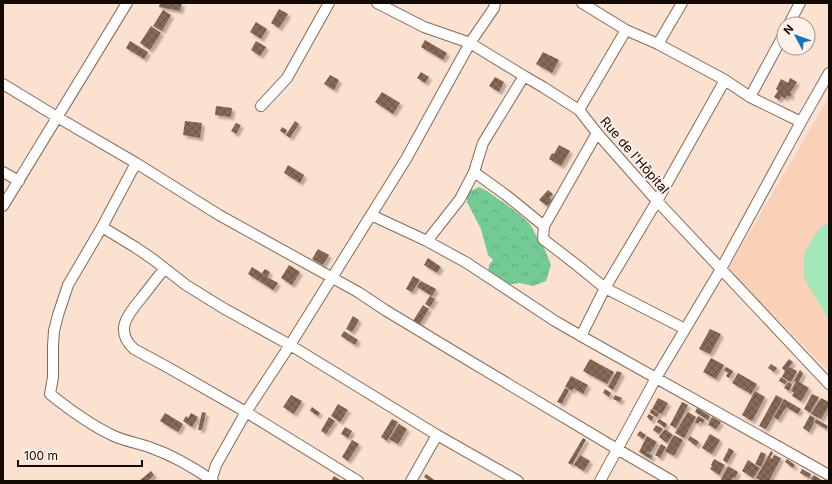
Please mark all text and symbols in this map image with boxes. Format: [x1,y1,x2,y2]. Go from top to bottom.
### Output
north arrow [776,16,816,56]
text: N [780,22,796,37]
street label: Rue de l'Hôpital [597,113,673,197]
scale bar [18,442,142,468]
text: 100 m [24,448,58,463]

